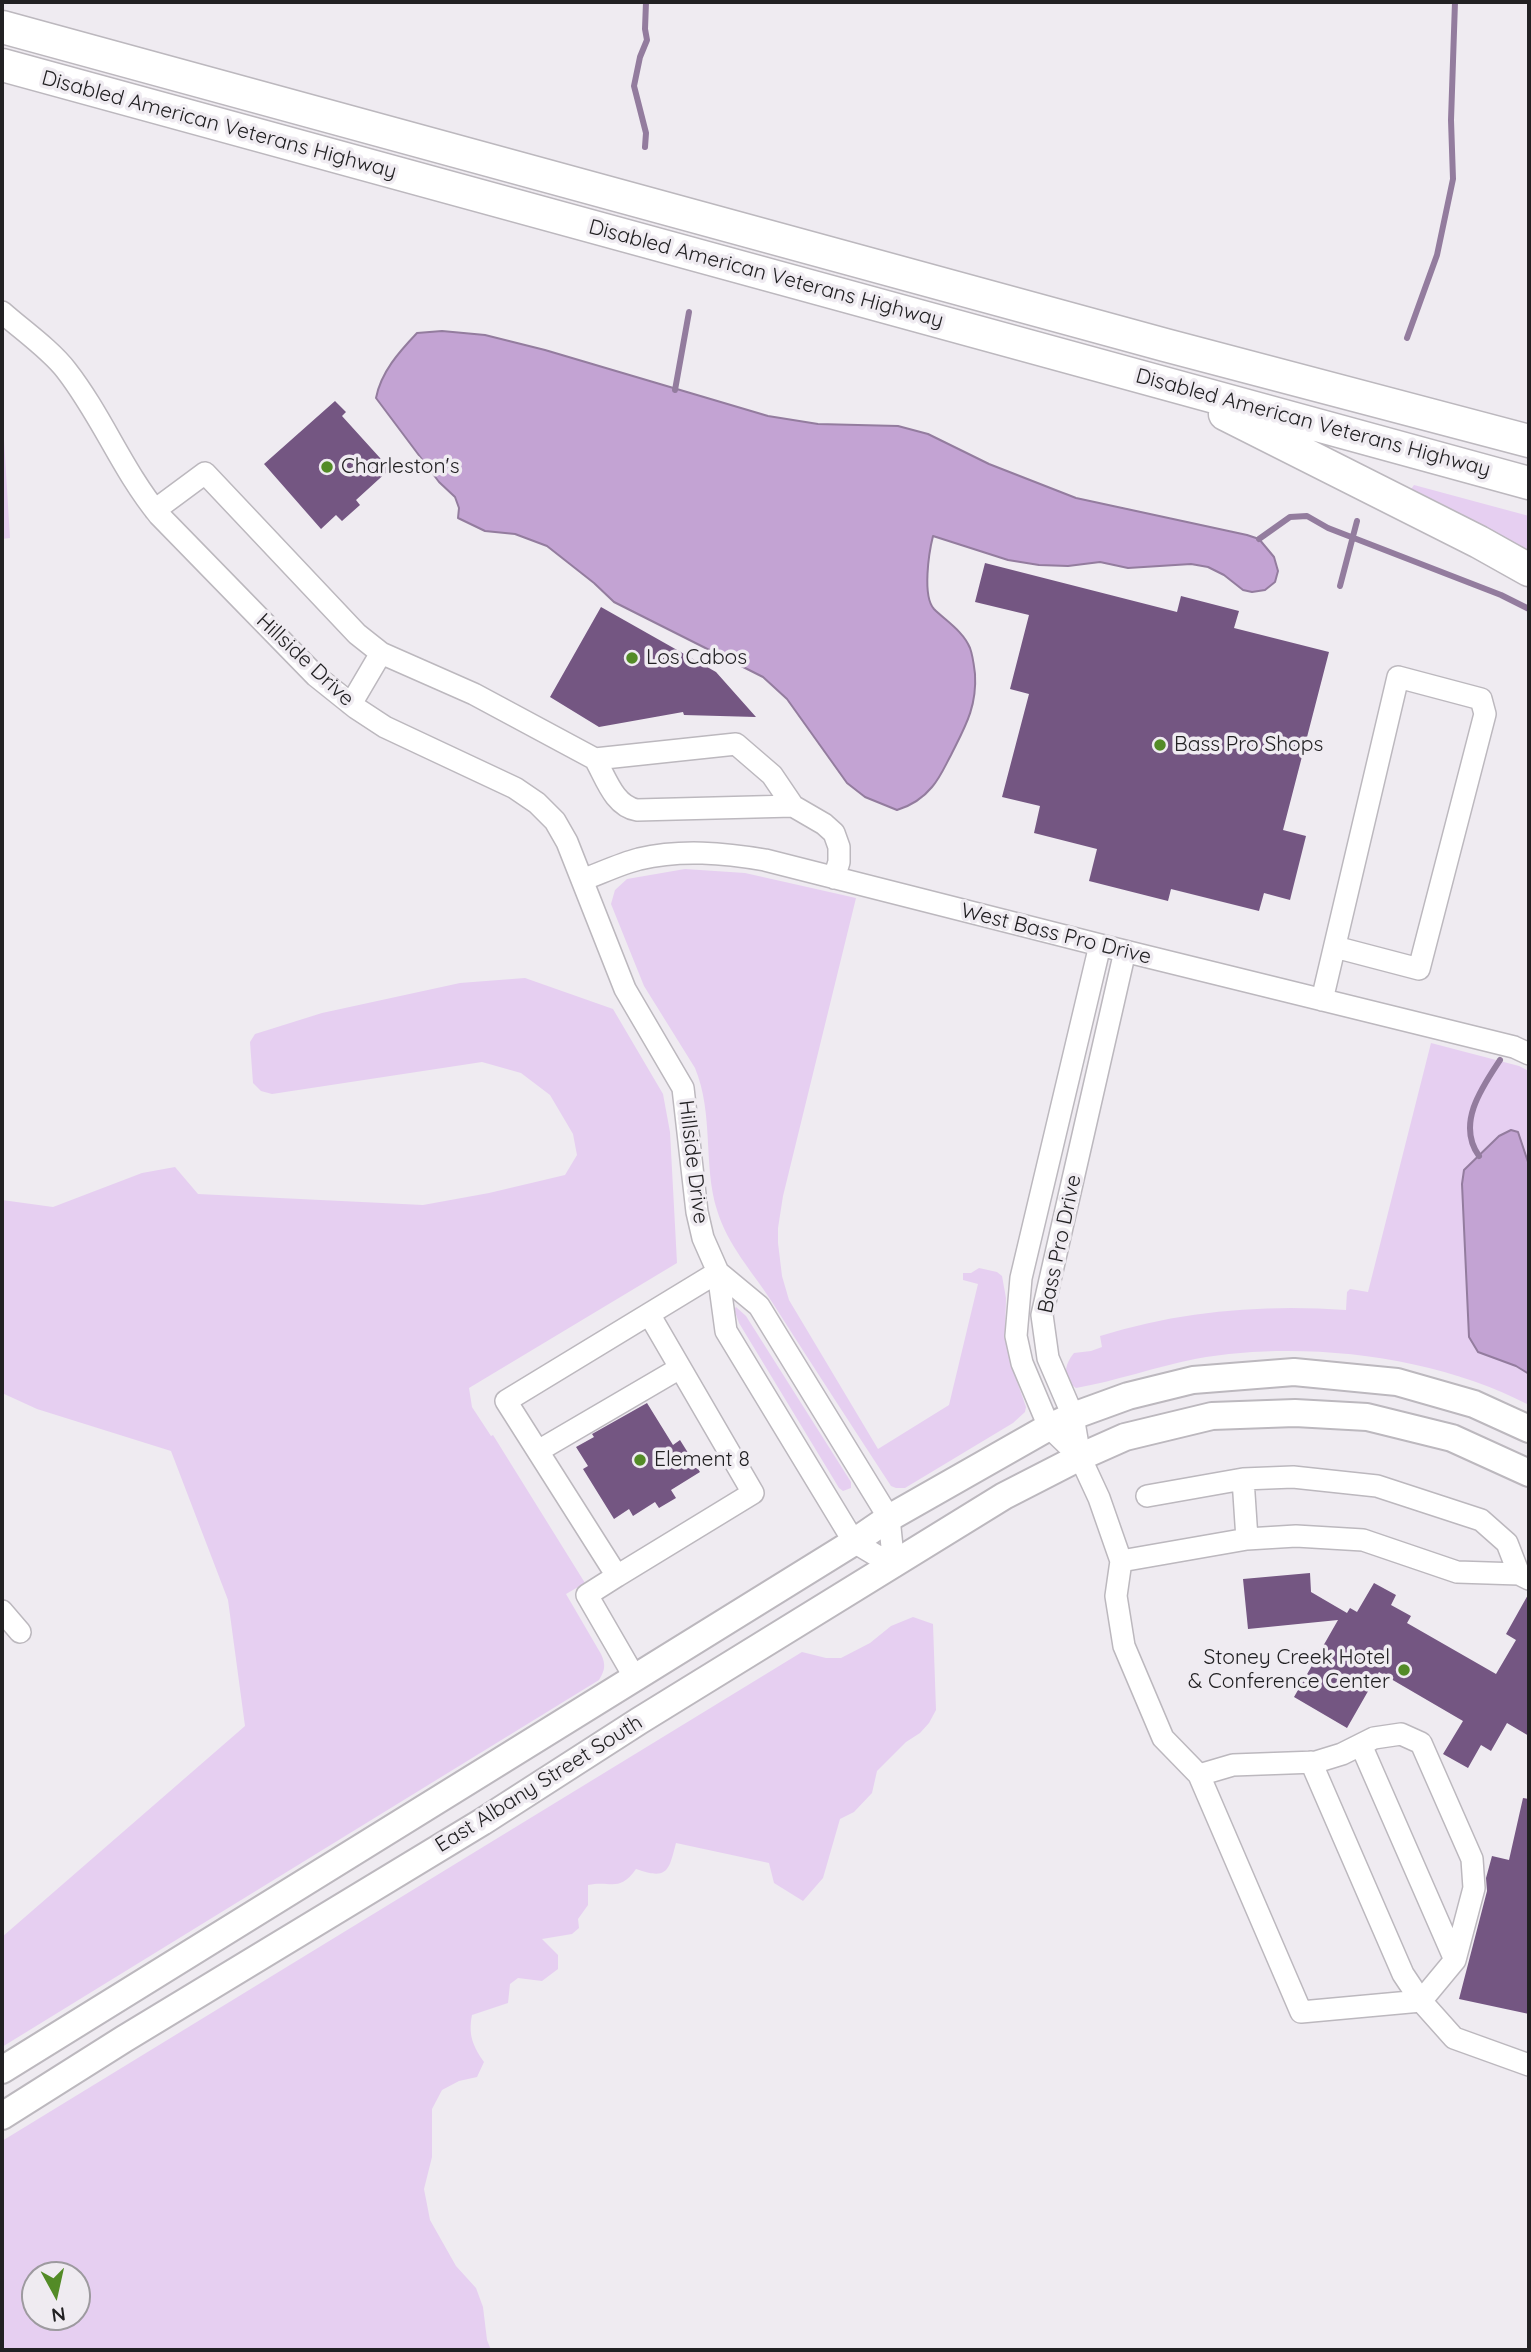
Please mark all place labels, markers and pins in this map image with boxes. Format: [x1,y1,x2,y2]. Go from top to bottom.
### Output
place label: Charleston's [341,454,460,480]
marker: Charleston's [319,459,335,475]
place label: Los Cabos [646,645,747,671]
marker: Los Cabos [624,650,640,666]
place label: Bass Pro Shops [1174,732,1323,758]
marker: Bass Pro Shops [1152,737,1168,753]
place label: Element 8 [654,1447,750,1473]
marker: Element 8 [632,1452,648,1468]
place label: Stoney Creek Hotel & Conference Center [1188,1645,1390,1695]
marker: Stoney Creek Hotel & Conference Center [1396,1662,1412,1678]

